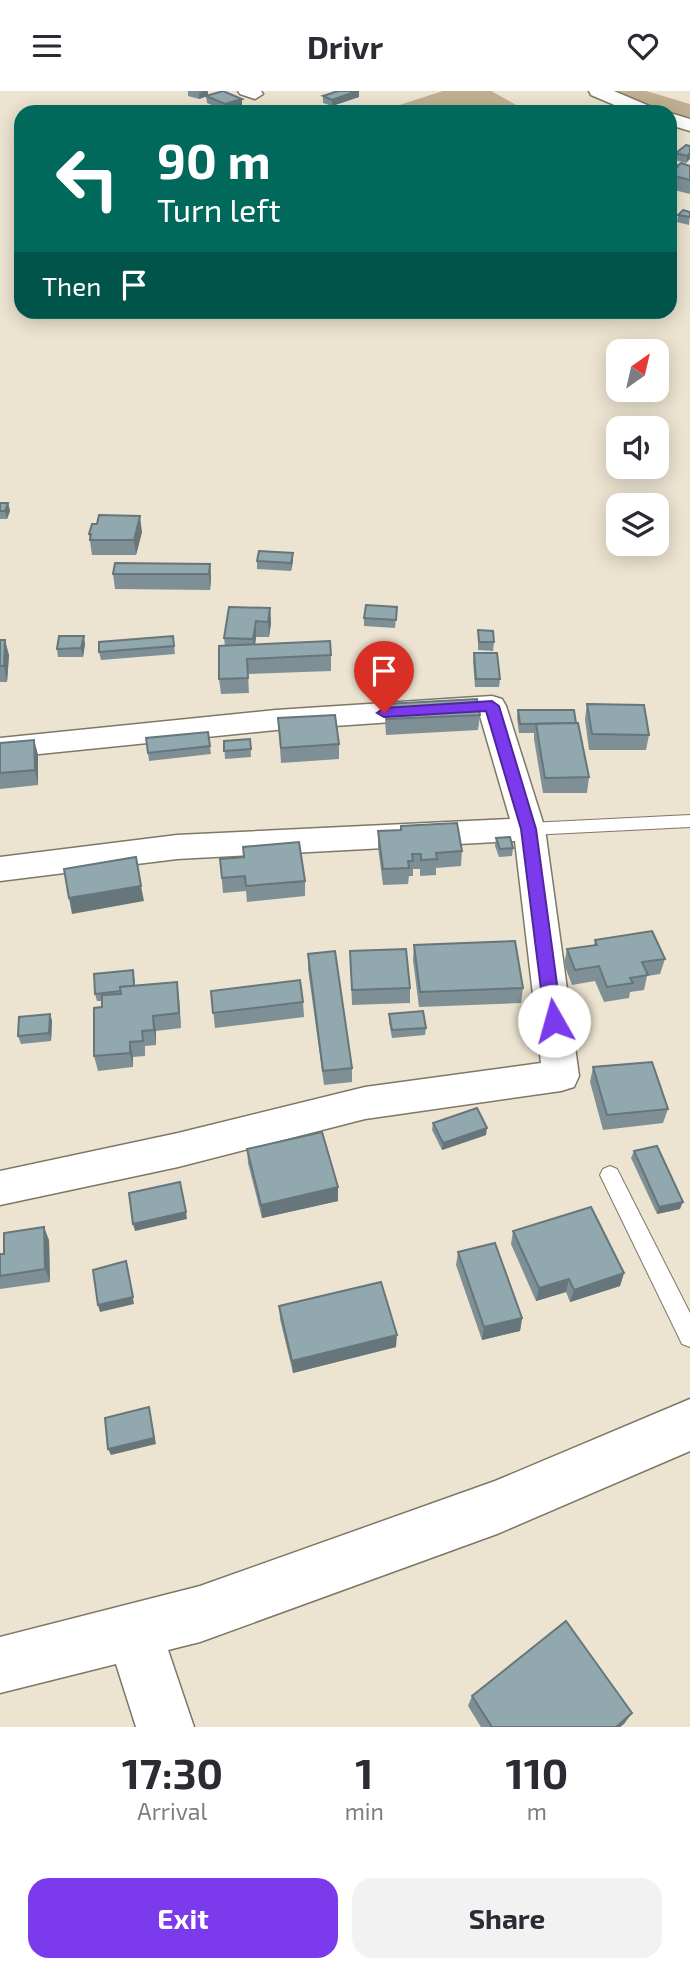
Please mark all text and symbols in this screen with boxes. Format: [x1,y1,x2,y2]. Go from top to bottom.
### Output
icon: menu [28,27,66,65]
text: Drivr [307,27,383,65]
icon: heart [624,27,662,65]
text: 90 m [157,130,271,189]
icon: left [42,133,133,224]
text: Turn left [157,190,281,228]
icon: arrive [115,266,153,304]
text: Then [42,270,101,301]
north arrow [606,339,668,403]
map controls [606,339,669,556]
button: sound [606,416,669,479]
button: layers [606,493,669,556]
pin [354,641,414,713]
icon: arrive [365,652,403,690]
position arrow [517,984,591,1058]
text: 17:30 [122,1747,223,1797]
text: 1 [355,1747,373,1797]
text: 110 [506,1747,568,1797]
text: Arrival [137,1797,207,1825]
text: min [345,1797,384,1825]
text: m [527,1797,547,1825]
button: Exit [28,1878,338,1958]
button: Share [352,1878,662,1958]

